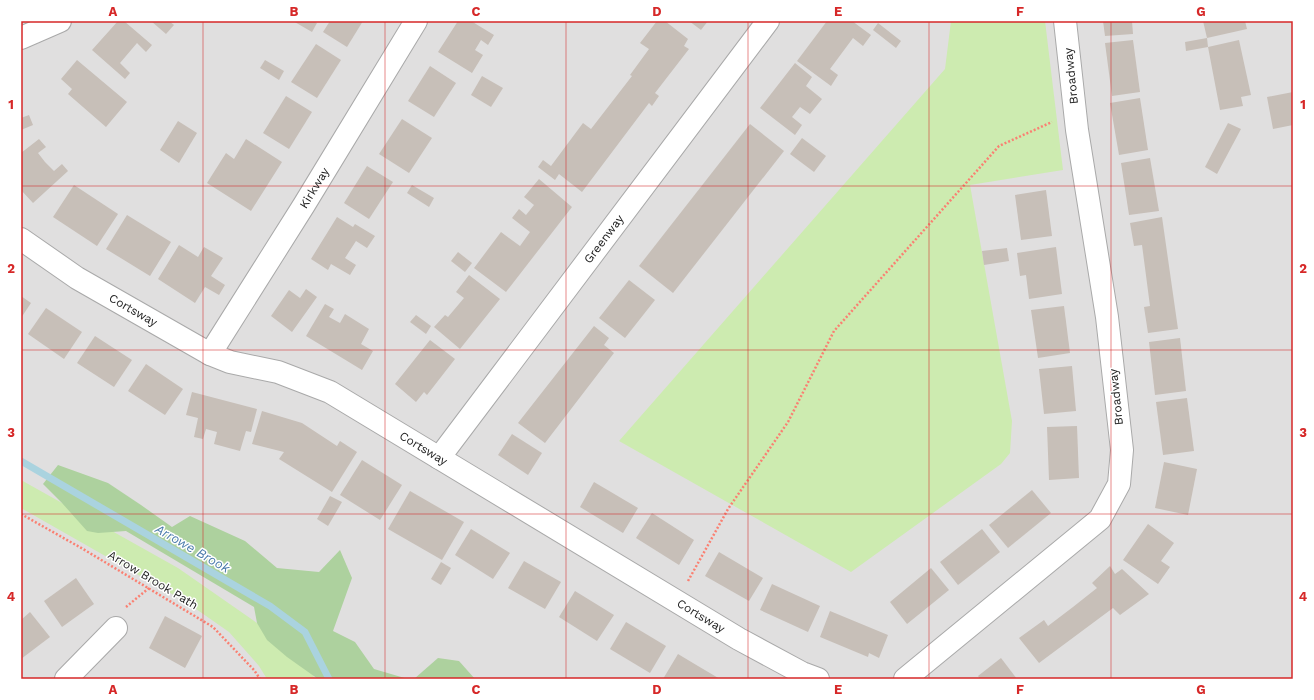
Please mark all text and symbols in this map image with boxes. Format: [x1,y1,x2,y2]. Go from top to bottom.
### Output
text: A [109,4,118,19]
text: B [290,4,299,19]
text: C [472,4,481,19]
text: D [652,4,662,19]
text: E [834,4,842,19]
text: F [1016,4,1024,19]
text: G [1196,4,1206,19]
street label: Broadway [1061,46,1081,105]
text: 1 [8,97,14,112]
text: 1 [1300,97,1306,112]
street label: Kirkway [297,164,332,211]
street label: Greenway [581,211,627,266]
text: 2 [7,261,15,276]
text: 2 [1299,261,1307,276]
street label: Cortsway [107,291,161,330]
street label: Broadway [1106,367,1126,426]
text: 3 [7,425,15,440]
text: 3 [1299,425,1307,440]
street label: Cortsway [397,429,451,469]
water label: Arrowe Brook [152,521,233,576]
street label: Arrow Brook Path [106,548,200,612]
text: 4 [7,589,16,604]
text: 4 [1299,589,1308,604]
street label: Cortsway [674,596,728,636]
text: A [109,682,118,697]
text: B [290,682,299,697]
text: C [472,682,481,697]
text: D [652,682,662,697]
text: E [834,682,842,697]
text: F [1016,682,1024,697]
text: G [1196,682,1206,697]

